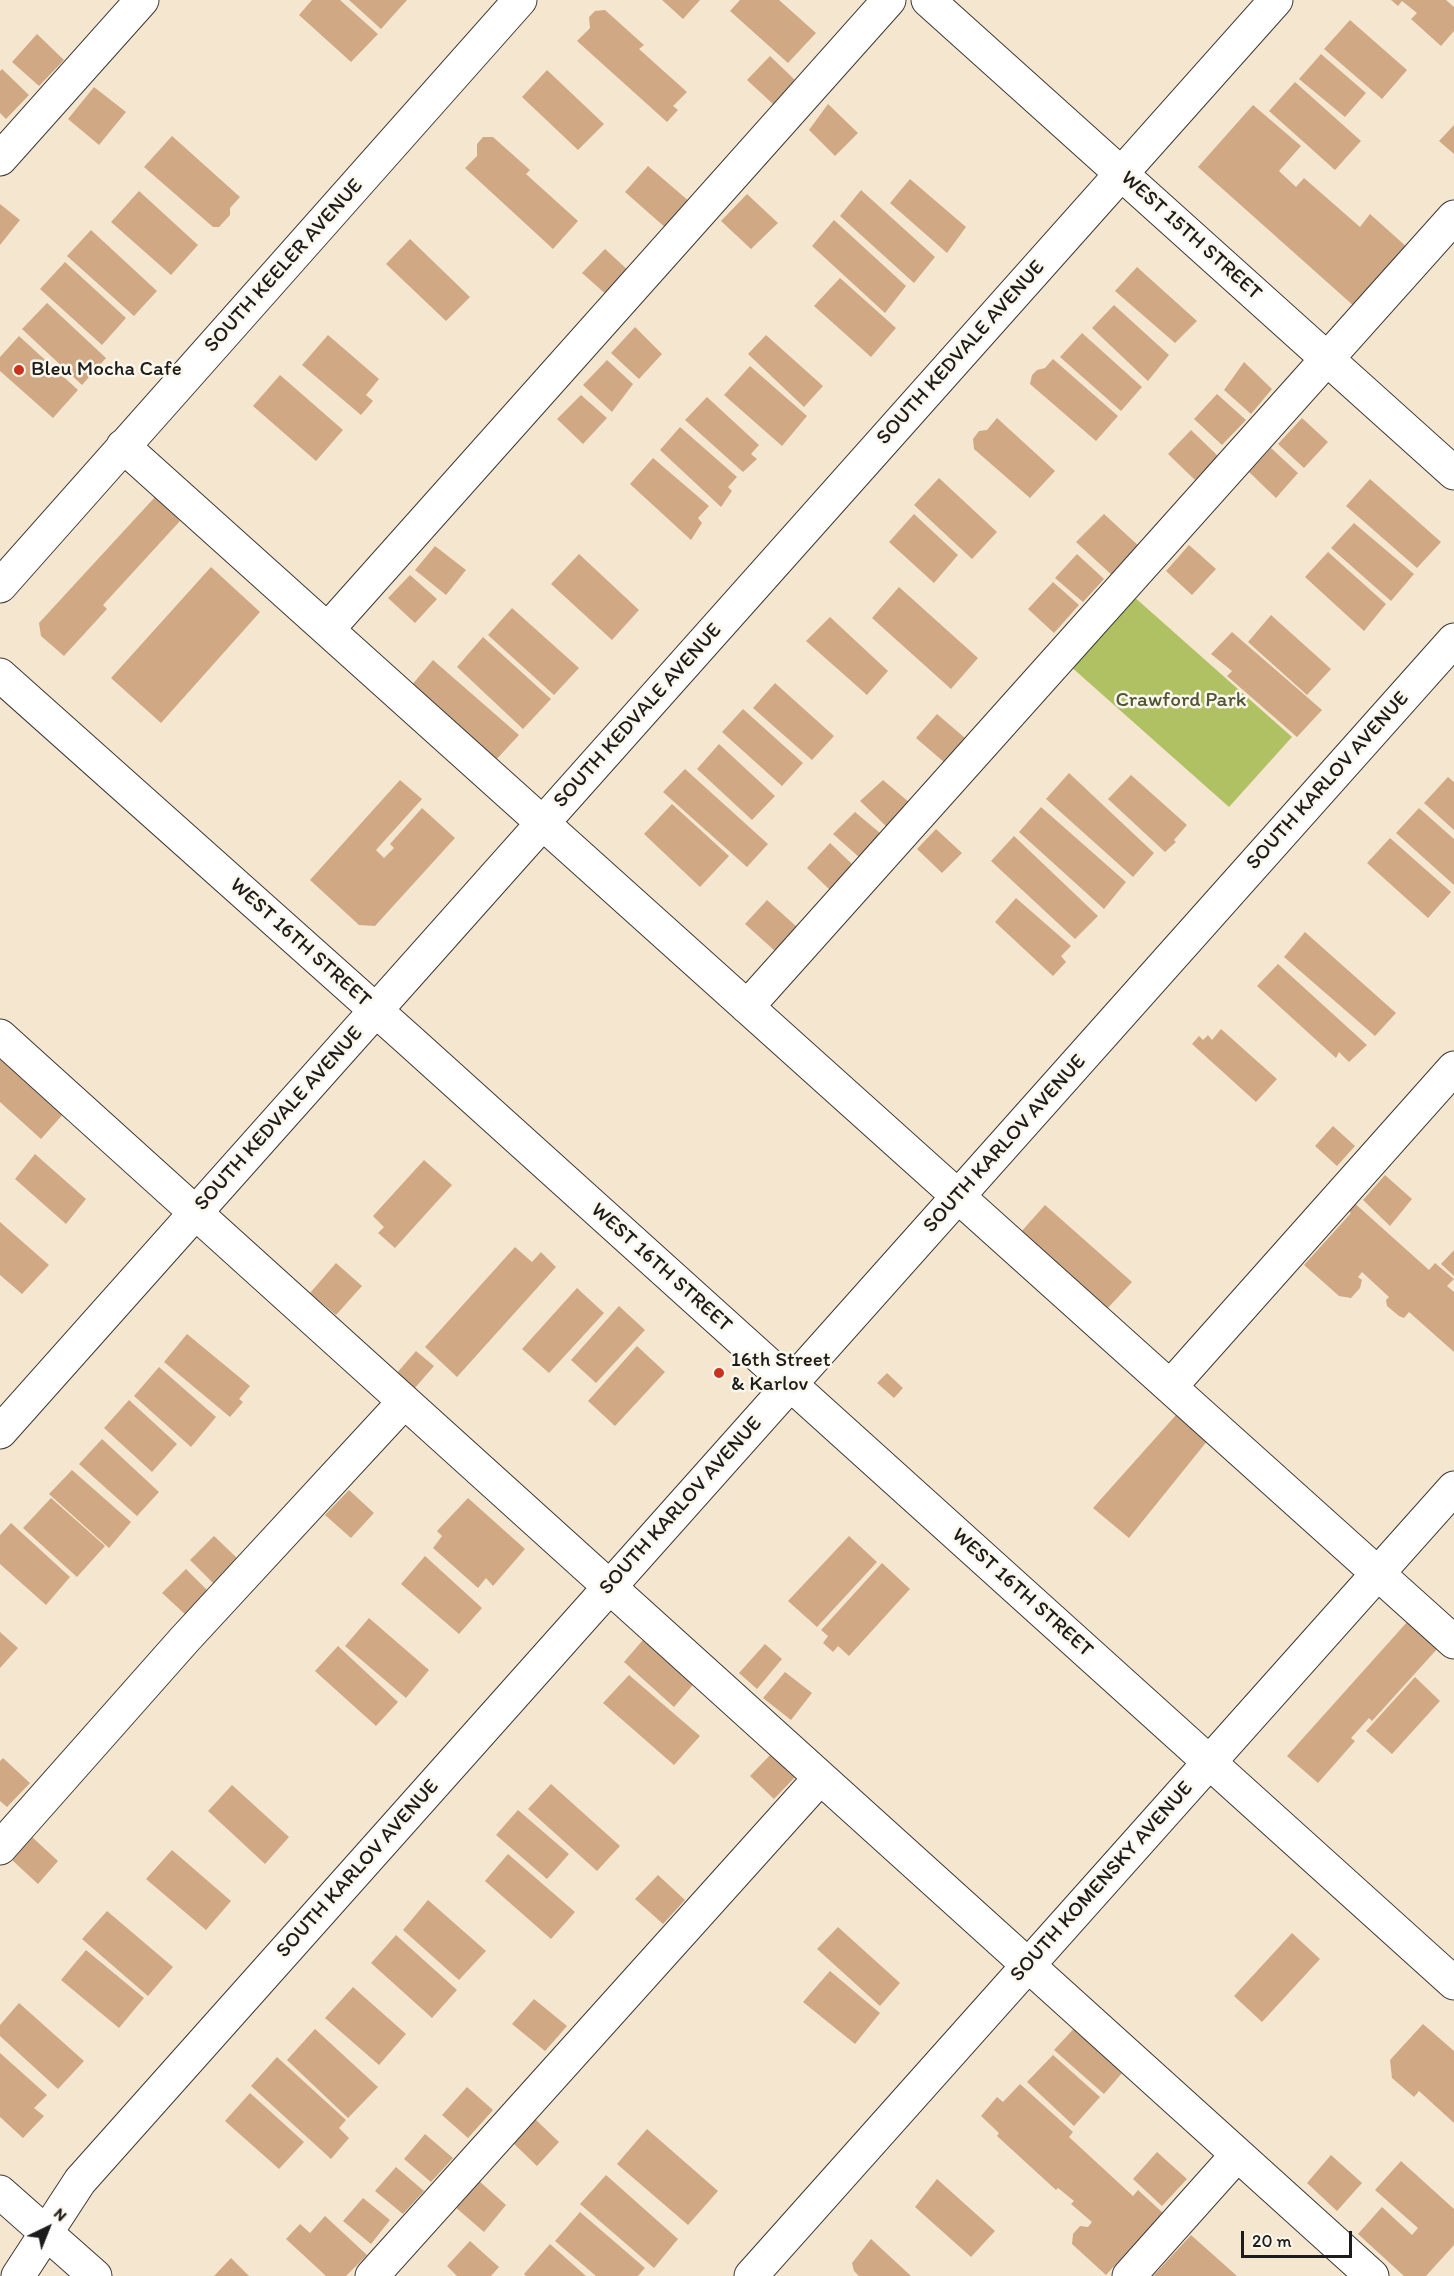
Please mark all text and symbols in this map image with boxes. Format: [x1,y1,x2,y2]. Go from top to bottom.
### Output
street label: WEST 15TH STREET [1115,166,1267,306]
street label: SOUTH KEELER AVENUE [199,174,369,358]
street label: SOUTH KEDVALE AVENUE [871,256,1051,450]
place label: Bleu Mocha Cafe [31,357,182,383]
marker: Bleu Mocha Cafe [12,363,26,377]
street label: SOUTH KEDVALE AVENUE [548,619,728,813]
street label: SOUTH KARLOV AVENUE [1241,687,1415,875]
park label: Crawford Park [1115,688,1247,714]
street label: WEST 16TH STREET [224,873,376,1013]
street label: SOUTH KEDVALE AVENUE [189,1022,369,1216]
street label: SOUTH KARLOV AVENUE [918,1050,1092,1238]
street label: WEST 16TH STREET [585,1198,737,1338]
place label: 16th Street & Karlov [731,1348,831,1398]
marker: 16th Street & Karlov [712,1366,726,1380]
street label: SOUTH KARLOV AVENUE [594,1412,768,1600]
street label: WEST 16TH STREET [946,1523,1098,1663]
street label: SOUTH KARLOV AVENUE [271,1775,445,1963]
street label: SOUTH KOMENSKY AVENUE [1005,1776,1199,1988]
north arrow [18,2198,78,2258]
text: N [50,2204,71,2225]
scale bar [1244,2219,1355,2257]
text: 20 m [1252,2230,1292,2252]

